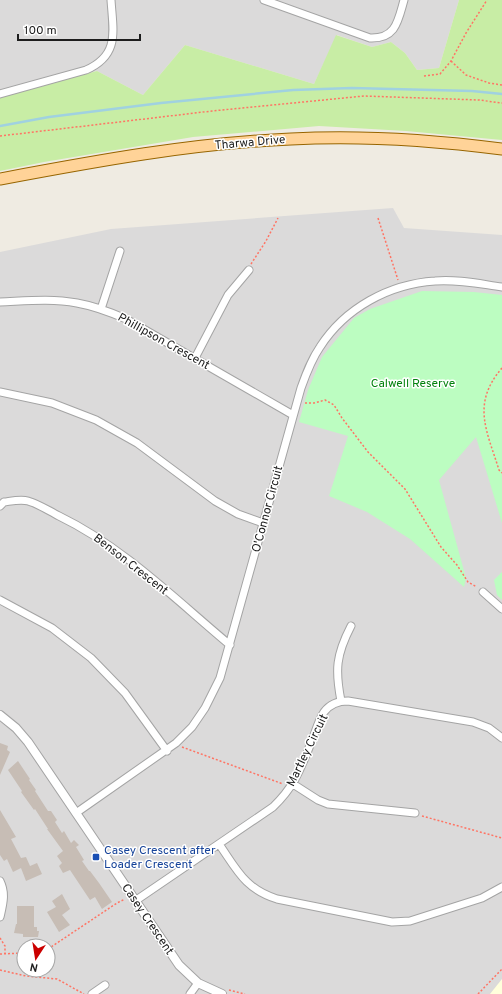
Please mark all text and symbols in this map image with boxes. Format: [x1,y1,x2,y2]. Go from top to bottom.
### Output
scale bar [18,16,140,42]
text: 100 m [24,23,57,39]
street label: Tharwa Drive [214,132,286,154]
street label: Phillipson Crescent [115,310,212,374]
park label: Calwell Reserve [371,376,455,392]
street label: O'Connor Circuit [249,464,287,554]
street label: Benson Crescent [90,531,171,599]
street label: Martley Circuit [283,711,332,789]
place label: Casey Crescent after Loader Crescent [104,843,216,873]
marker: Casey Crescent after Loader Crescent [91,852,101,862]
street label: Casey Crescent [117,881,177,958]
north arrow [16,938,56,978]
text: N [29,959,39,974]

